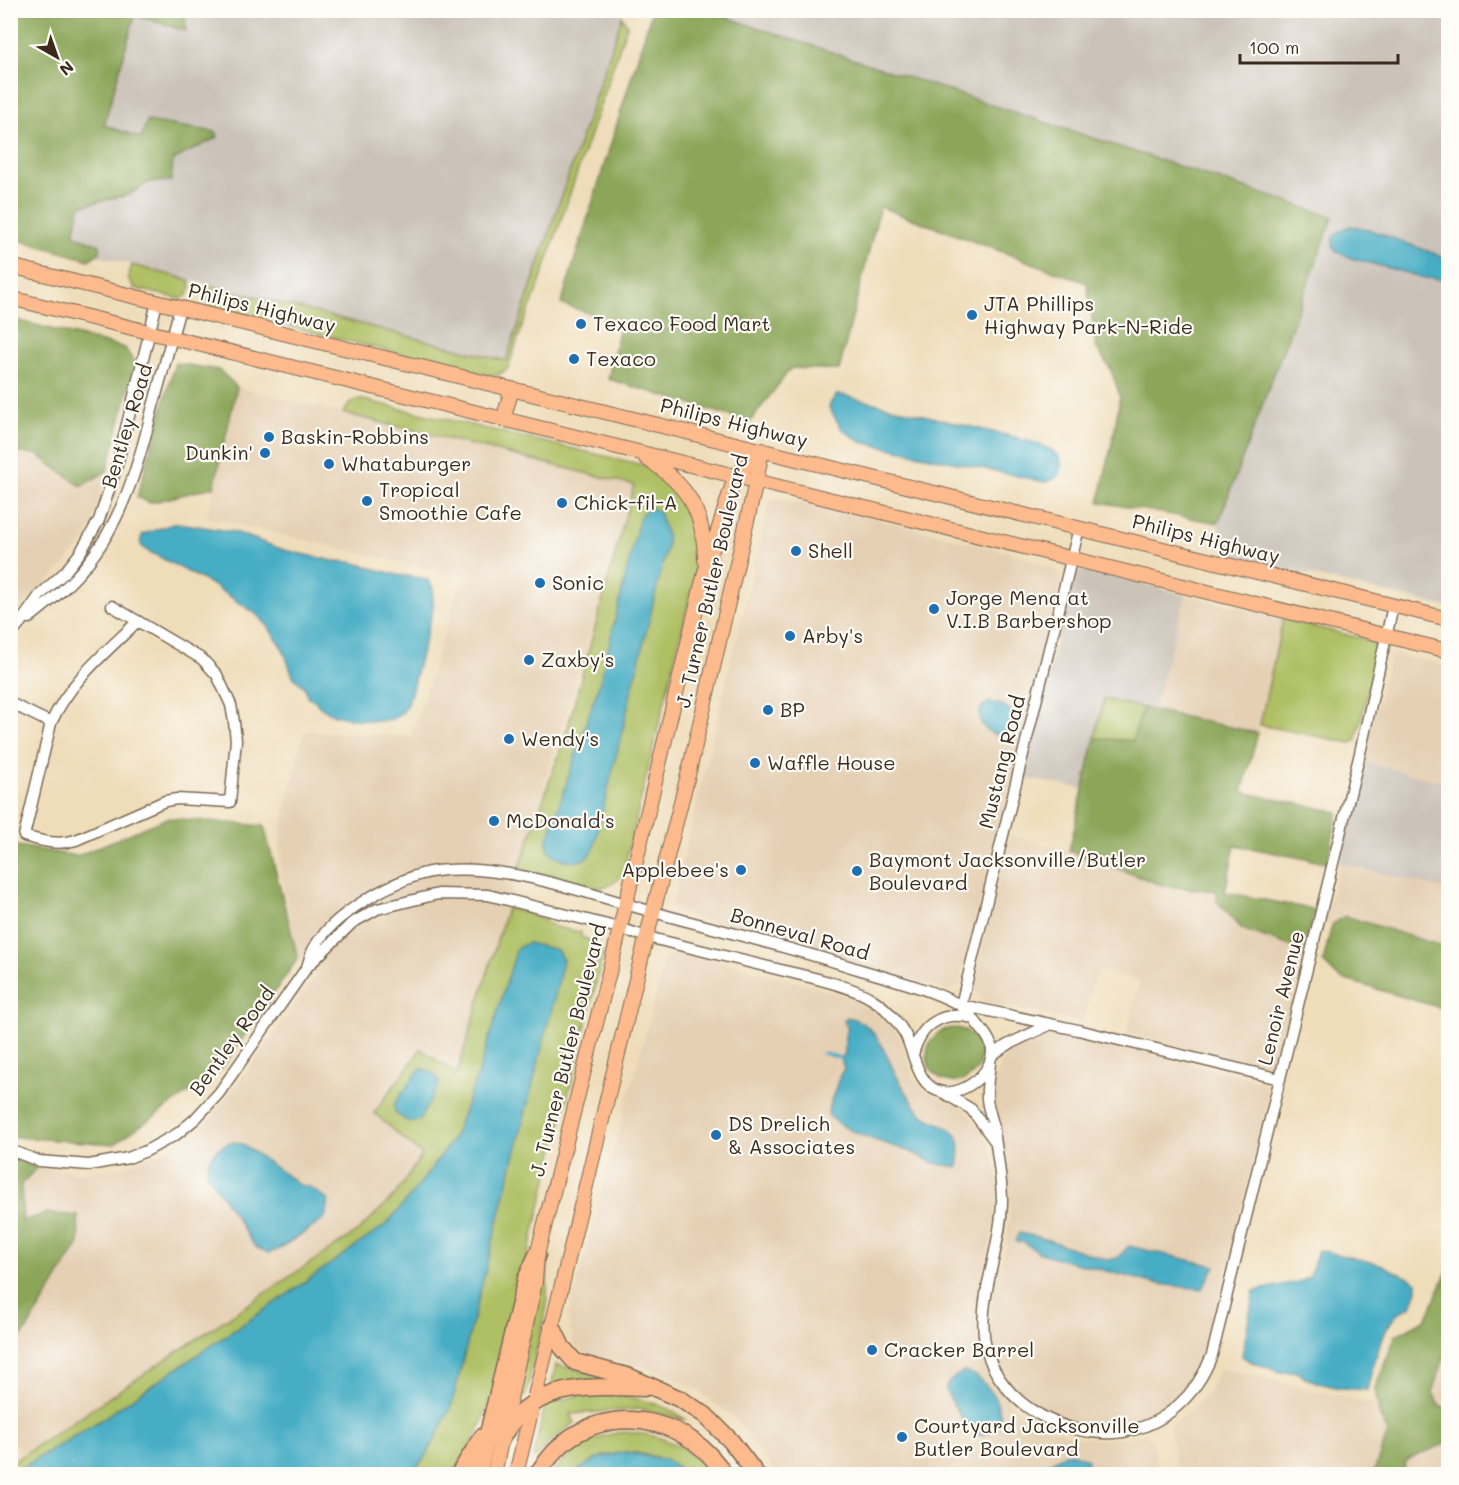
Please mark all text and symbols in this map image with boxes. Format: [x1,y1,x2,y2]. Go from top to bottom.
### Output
north arrow [27,27,87,87]
scale bar [1240,27,1398,65]
text: 100 m [1249,35,1299,59]
text: N [56,57,78,81]
street label: Philips Highway [186,276,339,338]
place label: JTA Phillips Highway Park-N-Ride [984,290,1193,339]
marker: JTA Phillips Highway Park-N-Ride [965,308,979,322]
place label: Texaco Food Mart [593,310,770,336]
marker: Texaco Food Mart [574,317,588,331]
place label: Texaco [586,345,656,371]
marker: Texaco [567,352,581,366]
street label: Bentley Road [95,360,157,491]
street label: Philips Highway [658,391,811,453]
place label: Baskin-Robbins [281,423,429,449]
marker: Baskin-Robbins [262,430,276,444]
place label: Dunkin' [185,439,253,465]
marker: Dunkin' [258,446,272,460]
place label: Whataburger [341,450,471,476]
street label: J. Turner Butler Boulevard [669,451,753,710]
marker: Whataburger [322,457,336,471]
place label: Tropical Smoothie Cafe [379,476,522,525]
place label: Chick-fil-A [574,489,678,515]
marker: Tropical Smoothie Cafe [360,494,374,508]
marker: Chick-fil-A [555,496,569,510]
street label: Philips Highway [1130,507,1283,569]
place label: Shell [808,537,853,563]
marker: Shell [789,544,803,558]
place label: Sonic [552,569,604,595]
marker: Sonic [533,576,547,590]
place label: Jorge Mena at V.I.B Barbershop [946,584,1112,633]
marker: Jorge Mena at V.I.B Barbershop [927,602,941,616]
place label: Arby's [802,622,863,648]
marker: Arby's [783,629,797,643]
place label: Zaxby's [541,646,614,672]
marker: Zaxby's [522,653,536,667]
street label: Mustang Road [972,692,1030,831]
place label: BP [780,696,805,722]
marker: BP [761,703,775,717]
place label: Wendy's [521,725,599,751]
marker: Wendy's [502,732,516,746]
place label: Waffle House [767,749,896,775]
marker: Waffle House [748,756,762,770]
place label: McDonald's [506,807,615,833]
marker: McDonald's [487,814,501,828]
place label: Baymont Jacksonville/Butler Boulevard [869,846,1146,895]
place label: Applebee's [621,856,729,882]
marker: Applebee's [734,863,748,877]
marker: Baymont Jacksonville/Butler Boulevard [850,864,864,878]
street label: Bonneval Road [728,901,873,965]
street label: J. Turner Butler Boulevard [523,921,611,1179]
street label: Lenoir Avenue [1251,928,1309,1068]
street label: Bentley Road [183,981,280,1100]
place label: DS Drelich & Associates [728,1110,855,1159]
marker: DS Drelich & Associates [709,1128,723,1142]
place label: Cracker Barrel [884,1336,1034,1362]
marker: Cracker Barrel [865,1343,879,1357]
place label: Courtyard Jacksonville Butler Boulevard [914,1412,1140,1461]
marker: Courtyard Jacksonville Butler Boulevard [895,1430,909,1444]

